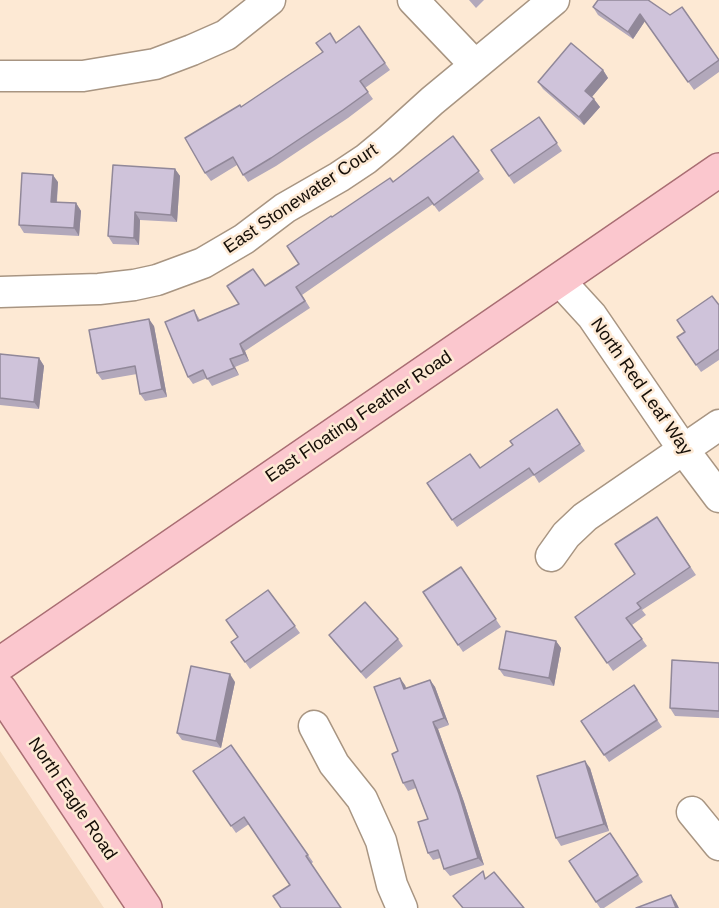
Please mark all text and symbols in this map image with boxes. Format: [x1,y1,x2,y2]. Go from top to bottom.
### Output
street label: East Stonewater Court [220,139,382,259]
street label: North Red Leaf Way [586,314,696,460]
street label: East Floating Feather Road [262,347,456,487]
street label: North Eagle Road [23,734,121,864]

